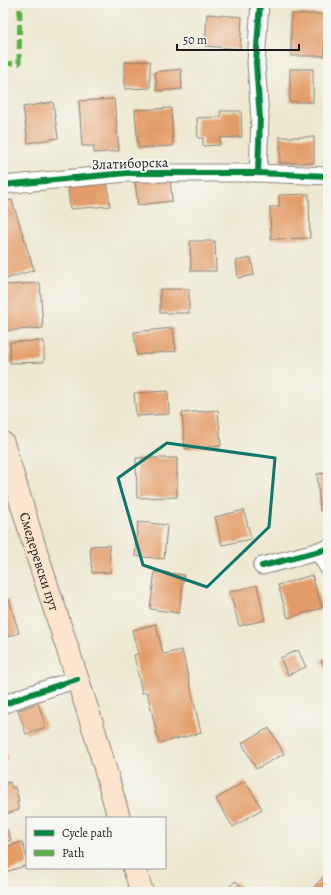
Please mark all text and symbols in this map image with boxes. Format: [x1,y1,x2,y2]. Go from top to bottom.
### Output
scale bar [177,26,299,52]
text: 50 m [183,32,207,48]
street label: Златиборска [91,153,169,174]
street label: Смедеревски пут [15,510,64,614]
legend [26,817,166,869]
text: Cycle path [62,825,113,841]
text: Path [62,845,85,861]

